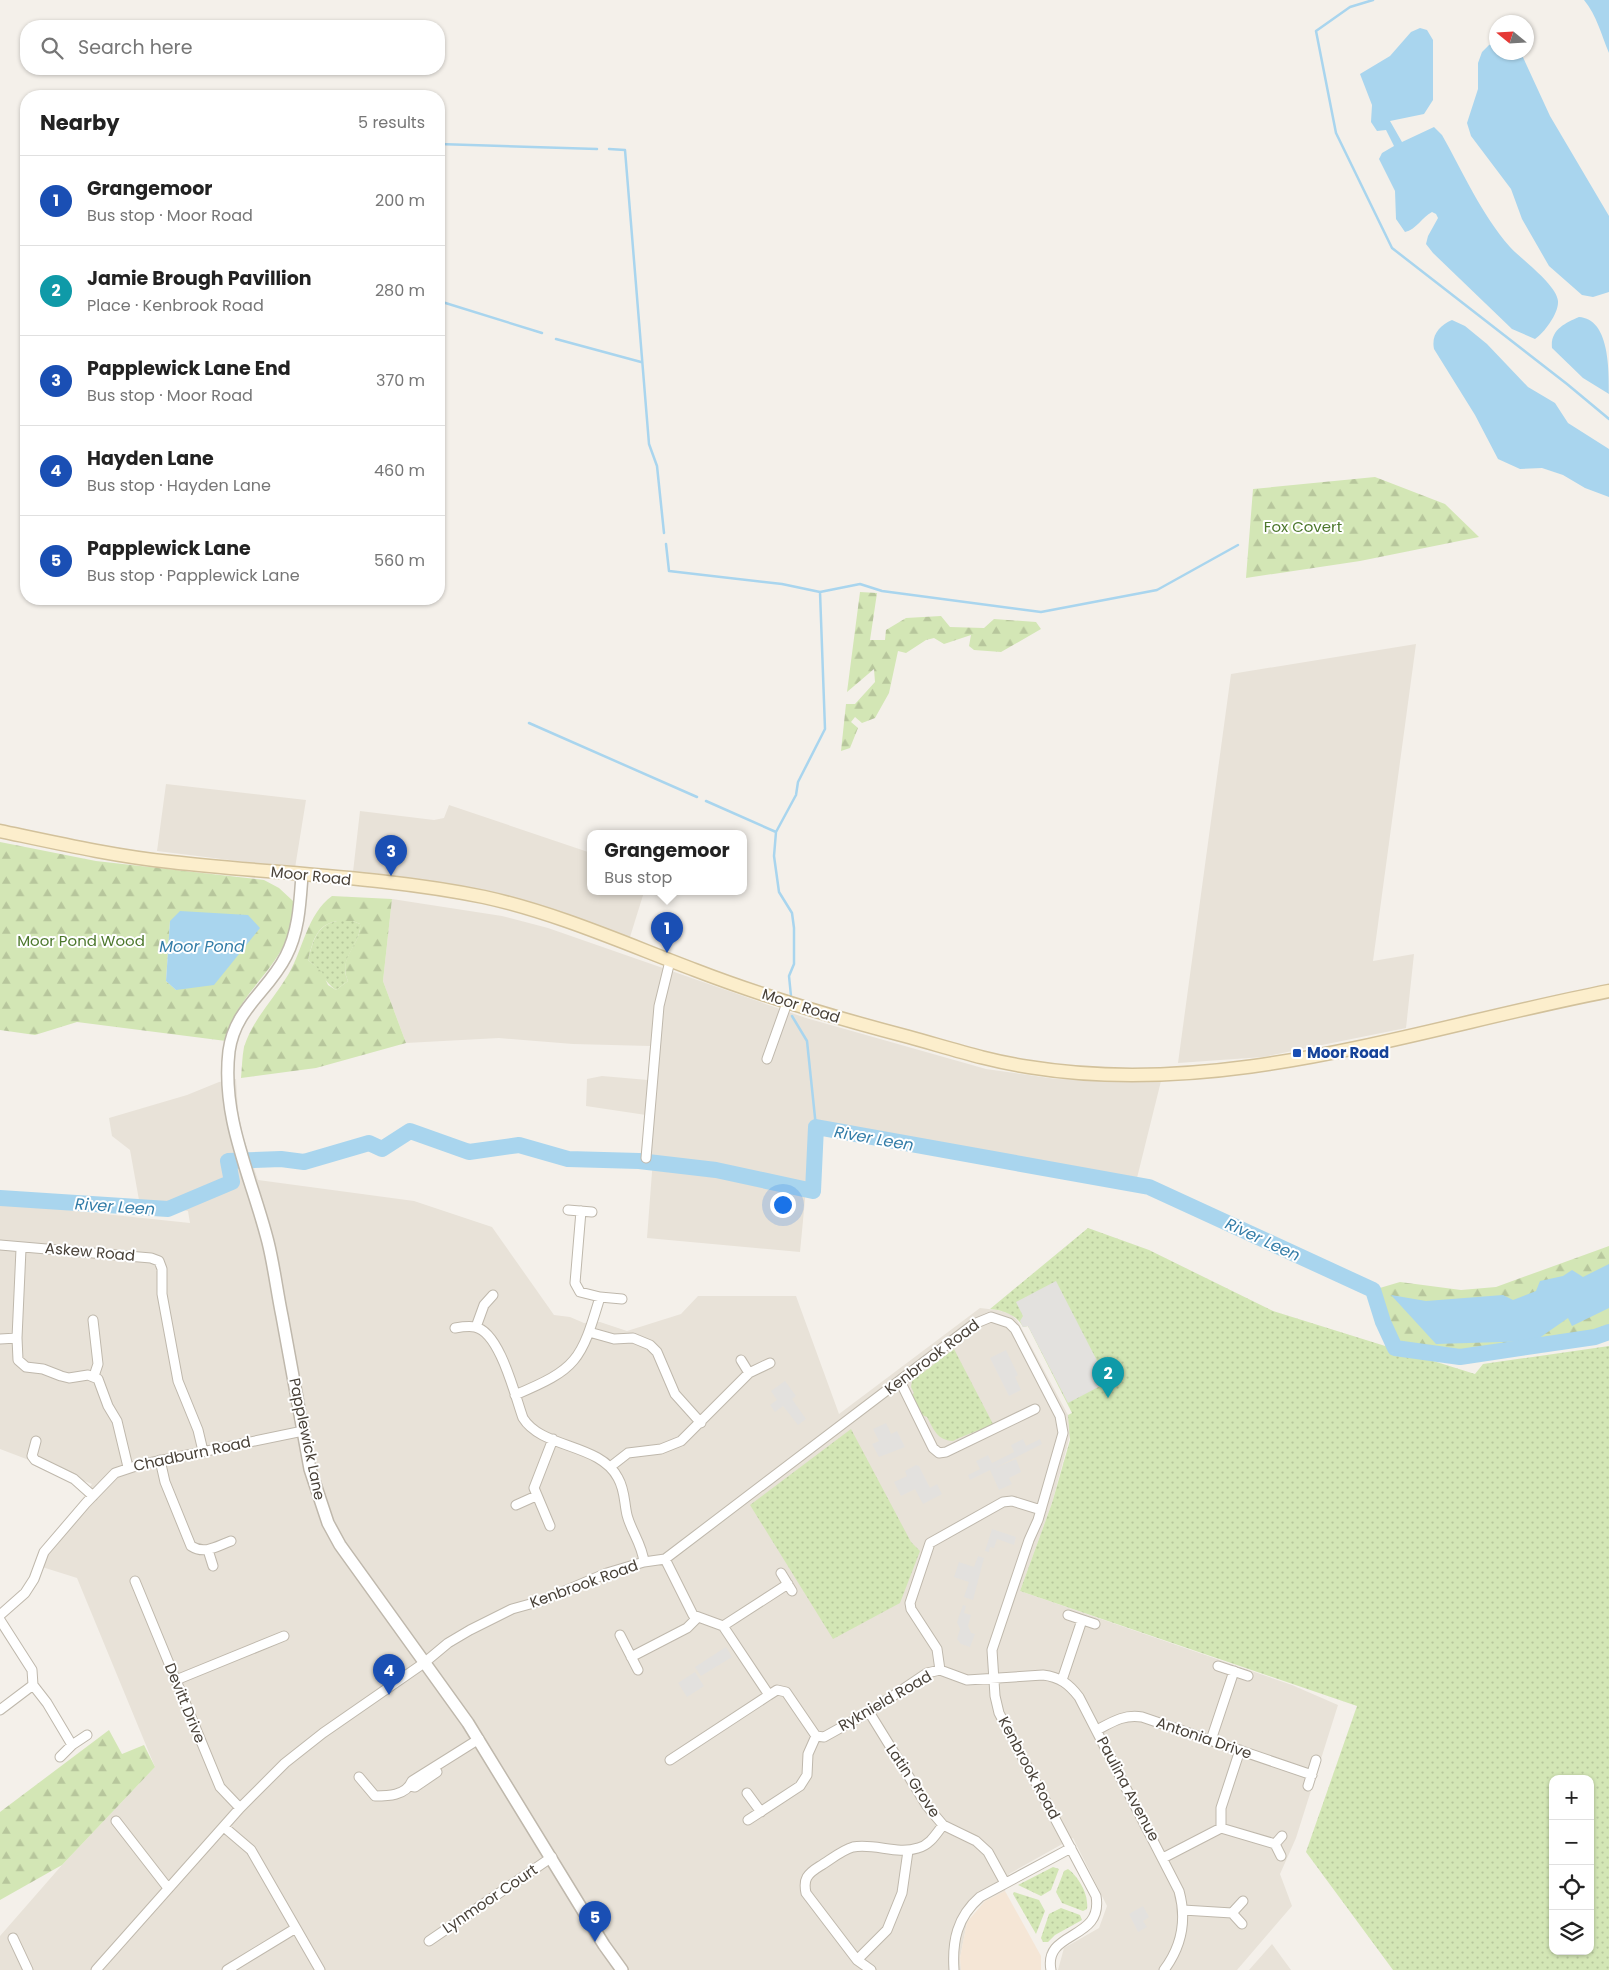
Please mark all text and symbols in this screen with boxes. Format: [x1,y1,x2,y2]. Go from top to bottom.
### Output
north arrow [1489,15,1534,60]
search box [20,20,445,75]
icon: search [38,34,66,62]
text: Search here [78,34,192,61]
text: Nearby [40,108,120,137]
text: 5 results [358,111,425,134]
text: Grangemoor [87,175,212,202]
text: 1 [53,189,59,212]
text: 200 m [375,189,425,212]
text: Bus stop · Moor Road [87,204,253,227]
text: Jamie Brough Pavillion [87,265,312,292]
text: 2 [51,279,61,302]
text: 280 m [375,279,425,302]
text: Place · Kenbrook Road [87,294,264,317]
text: Papplewick Lane End [87,355,291,382]
text: 3 [51,369,61,392]
text: 370 m [376,369,425,392]
text: Bus stop · Moor Road [87,384,253,407]
text: Hayden Lane [87,445,214,472]
text: 4 [51,459,61,482]
text: 460 m [374,459,425,482]
text: Bus stop · Hayden Lane [87,474,271,497]
park label: Fox Covert [1264,516,1342,537]
text: Papplewick Lane [87,535,251,562]
text: 5 [51,549,61,572]
text: 560 m [374,549,425,572]
text: Bus stop · Papplewick Lane [87,564,300,587]
popup [587,830,747,895]
pin: 3 [375,835,407,876]
text: Grangemoor [604,837,730,864]
street label: Moor Road [270,861,352,890]
text: Bus stop [604,866,672,889]
pin: 1 [651,912,683,953]
park label: Moor Pond Wood [17,930,145,951]
water label: Moor Pond [159,935,245,958]
street label: Moor Road [760,983,843,1028]
place label: Moor Road [1307,1042,1389,1063]
marker: Moor Road [1291,1047,1303,1059]
water label: River Leen [832,1120,915,1157]
water label: River Leen [74,1192,156,1221]
your location [770,1192,796,1218]
water label: River Leen [1222,1212,1304,1267]
street label: Askew Road [44,1237,136,1266]
street label: Kenbrook Road [880,1314,983,1399]
pin: 2 [1092,1357,1124,1398]
street label: Papplewick Lane [284,1376,331,1502]
street label: Chadburn Road [131,1431,252,1476]
street label: Kenbrook Road [527,1554,641,1613]
pin: 4 [373,1654,405,1695]
street label: Devitt Drive [160,1660,211,1746]
street label: Ryknield Road [834,1665,935,1736]
street label: Antonia Drive [1154,1711,1255,1764]
street label: Kenbrook Road [994,1713,1065,1823]
street label: Paulina Avenue [1092,1733,1165,1845]
street label: Latin Grove [881,1740,946,1821]
map controls [1549,1775,1594,1955]
button: + [1549,1775,1594,1820]
button: − [1549,1820,1594,1865]
street label: Lynmoor Court [438,1859,541,1938]
button: locate [1549,1865,1594,1910]
pin: 5 [579,1901,611,1942]
button: layers [1549,1910,1594,1955]

